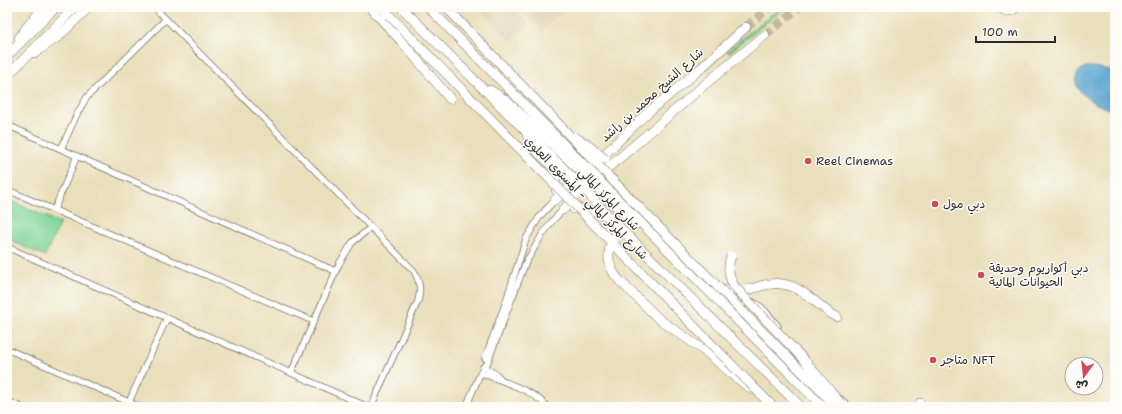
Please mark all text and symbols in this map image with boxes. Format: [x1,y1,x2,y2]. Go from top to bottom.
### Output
scale bar [976,18,1055,44]
text: 100 m [982,24,1018,40]
street label: شارع الشيخ محمد بن راشد [597,44,708,146]
street label: شارع المركز المالي - المستوى العلوي [521,133,651,263]
place label: Reel Cinemas [816,153,893,169]
marker: Reel Cinemas [803,156,813,166]
street label: شارع المركز المالي [575,165,643,233]
place label: دبي مول [943,196,985,215]
marker: دبي مول [930,199,940,209]
place label: دبي أكواريوم وحديقة الحيوانات المائية [989,260,1089,290]
marker: دبي أكواريوم وحديقة الحيوانات المائية [976,270,986,280]
place label: متاجر NFT [940,352,996,368]
marker: متاجر NFT [928,355,938,365]
north arrow [1064,356,1104,396]
text: ش [1074,376,1089,394]

